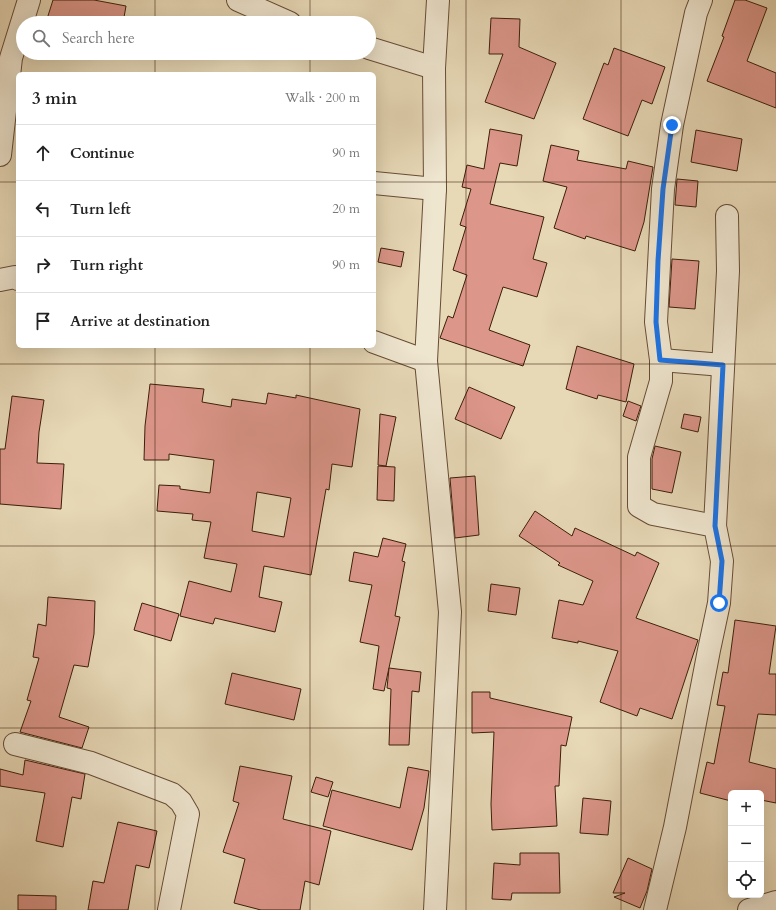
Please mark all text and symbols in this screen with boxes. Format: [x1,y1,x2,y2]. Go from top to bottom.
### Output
search box [16,16,376,60]
icon: search [30,27,52,49]
text: Search here [62,28,135,48]
text: 3 min [32,87,77,110]
text: Walk · 200 m [285,89,360,107]
route end [663,116,681,134]
icon: ahead [32,142,54,164]
text: Continue [70,143,135,163]
text: 90 m [332,144,360,162]
icon: left [32,198,54,220]
text: Turn left [70,199,131,219]
text: 20 m [332,200,360,218]
icon: right [32,254,54,276]
text: Turn right [70,255,143,275]
text: 90 m [332,256,360,274]
icon: arrive [32,310,54,332]
text: Arrive at destination [70,311,210,331]
route start [710,594,728,612]
map controls [728,790,764,898]
button: + [728,790,764,826]
button: − [728,826,764,862]
button: locate [728,862,764,898]

